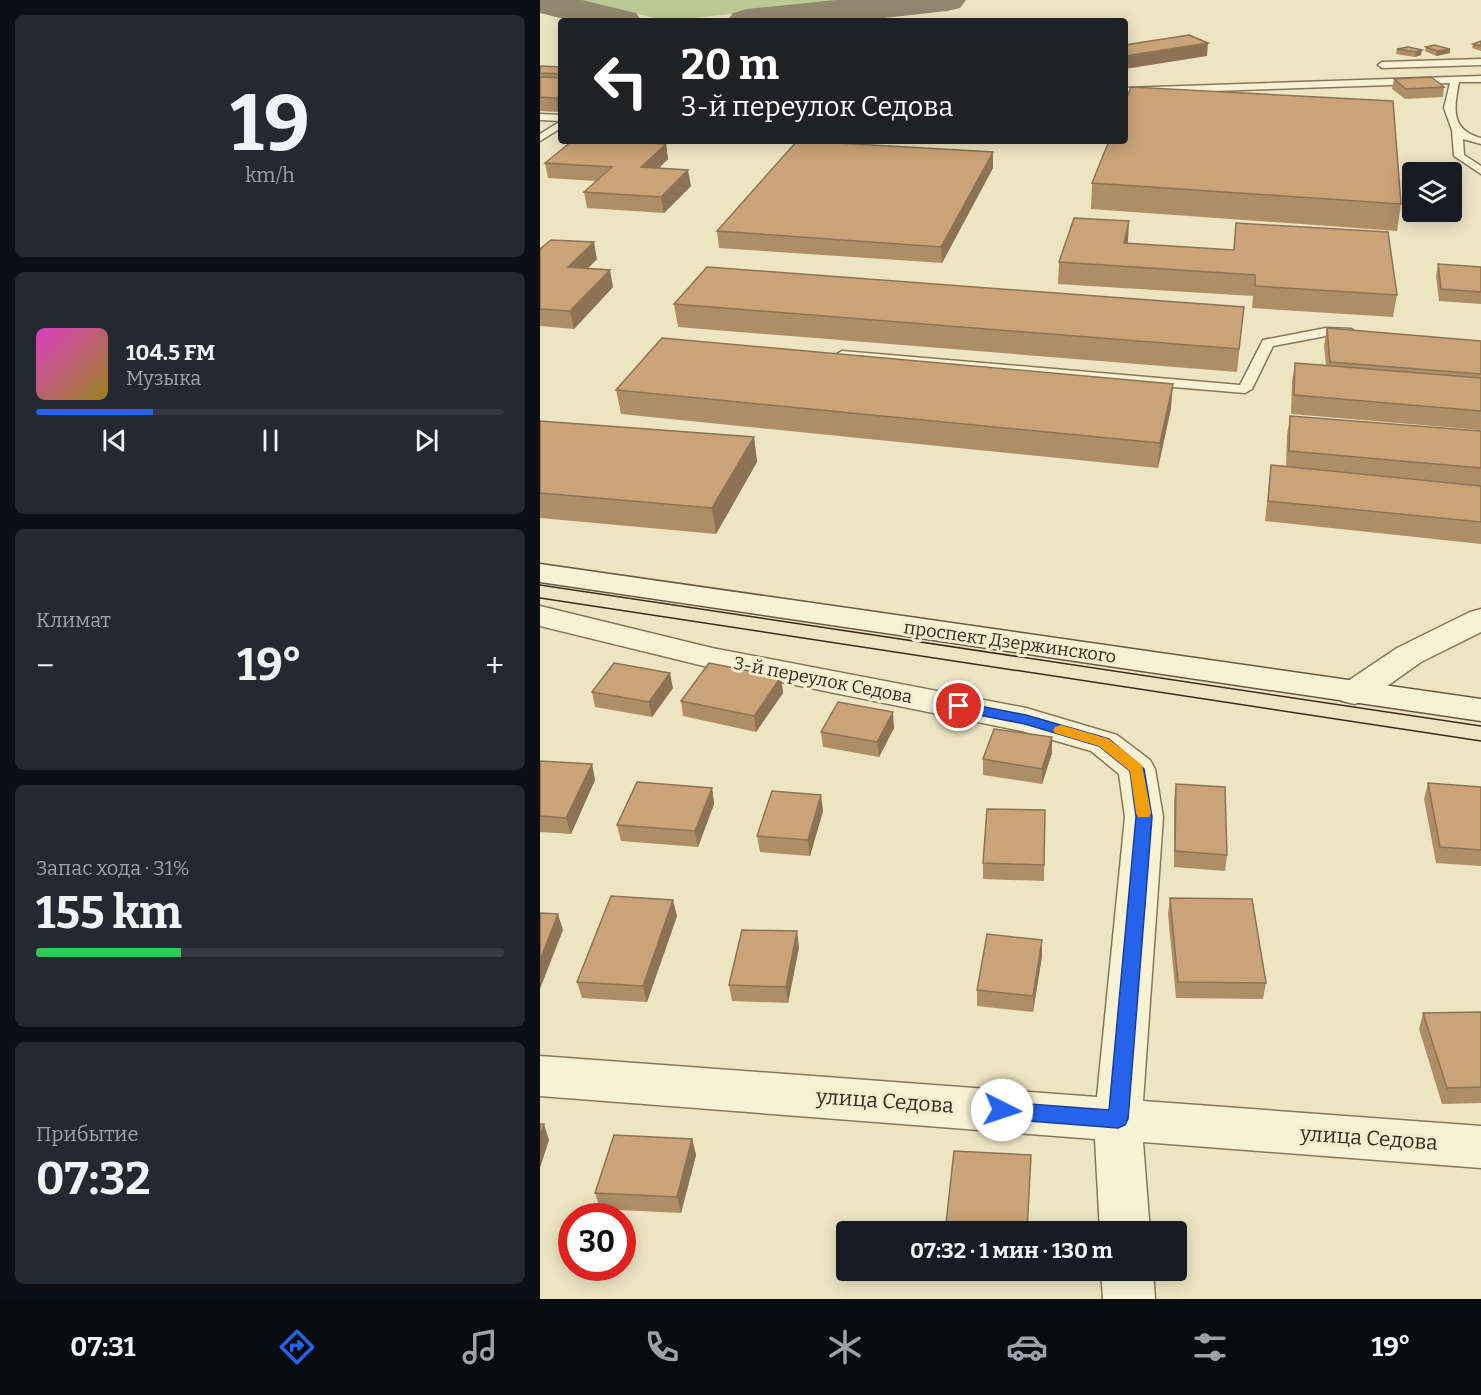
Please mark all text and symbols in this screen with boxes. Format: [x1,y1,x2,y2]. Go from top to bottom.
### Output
text: 20 m [681,40,779,90]
icon: left [582,42,660,120]
text: 19 [230,77,310,171]
text: 3-й переулок Седова [681,91,953,123]
map controls [1402,162,1462,222]
button: layers [1402,162,1462,222]
text: km/h [245,163,295,187]
text: 104.5 FM [126,339,215,366]
text: Музыка [126,366,201,390]
icon: previous [98,424,131,457]
icon: pause [254,424,287,457]
icon: next [410,424,443,457]
text: Климат [36,608,111,632]
street label: проспект Дзержинского [902,616,1118,668]
text: 19° [237,638,302,692]
text: − [36,646,54,686]
text: + [485,646,504,686]
street label: 3-й переулок Седова [732,652,914,708]
pin [933,680,984,731]
icon: arrive [942,689,975,722]
text: Запас хода · 31% [36,856,190,880]
text: 155 km [36,886,182,940]
position arrow [970,1078,1034,1142]
street label: улица Седова [814,1083,955,1119]
street label: улица Седова [1298,1120,1439,1156]
text: Прибытие [36,1122,138,1146]
text: 07:32 [36,1152,151,1206]
speed limit sign: 30 [558,1203,636,1281]
text: 07:32 · 1 мин · 130 m [910,1237,1113,1264]
icon: directions [276,1326,318,1368]
icon: music [459,1326,501,1368]
icon: phone [641,1326,683,1368]
icon: climate [824,1326,866,1368]
icon: car [1006,1326,1048,1368]
icon: filters [1189,1326,1231,1368]
text: 07:31 [70,1331,135,1363]
text: 19° [1371,1331,1411,1363]

